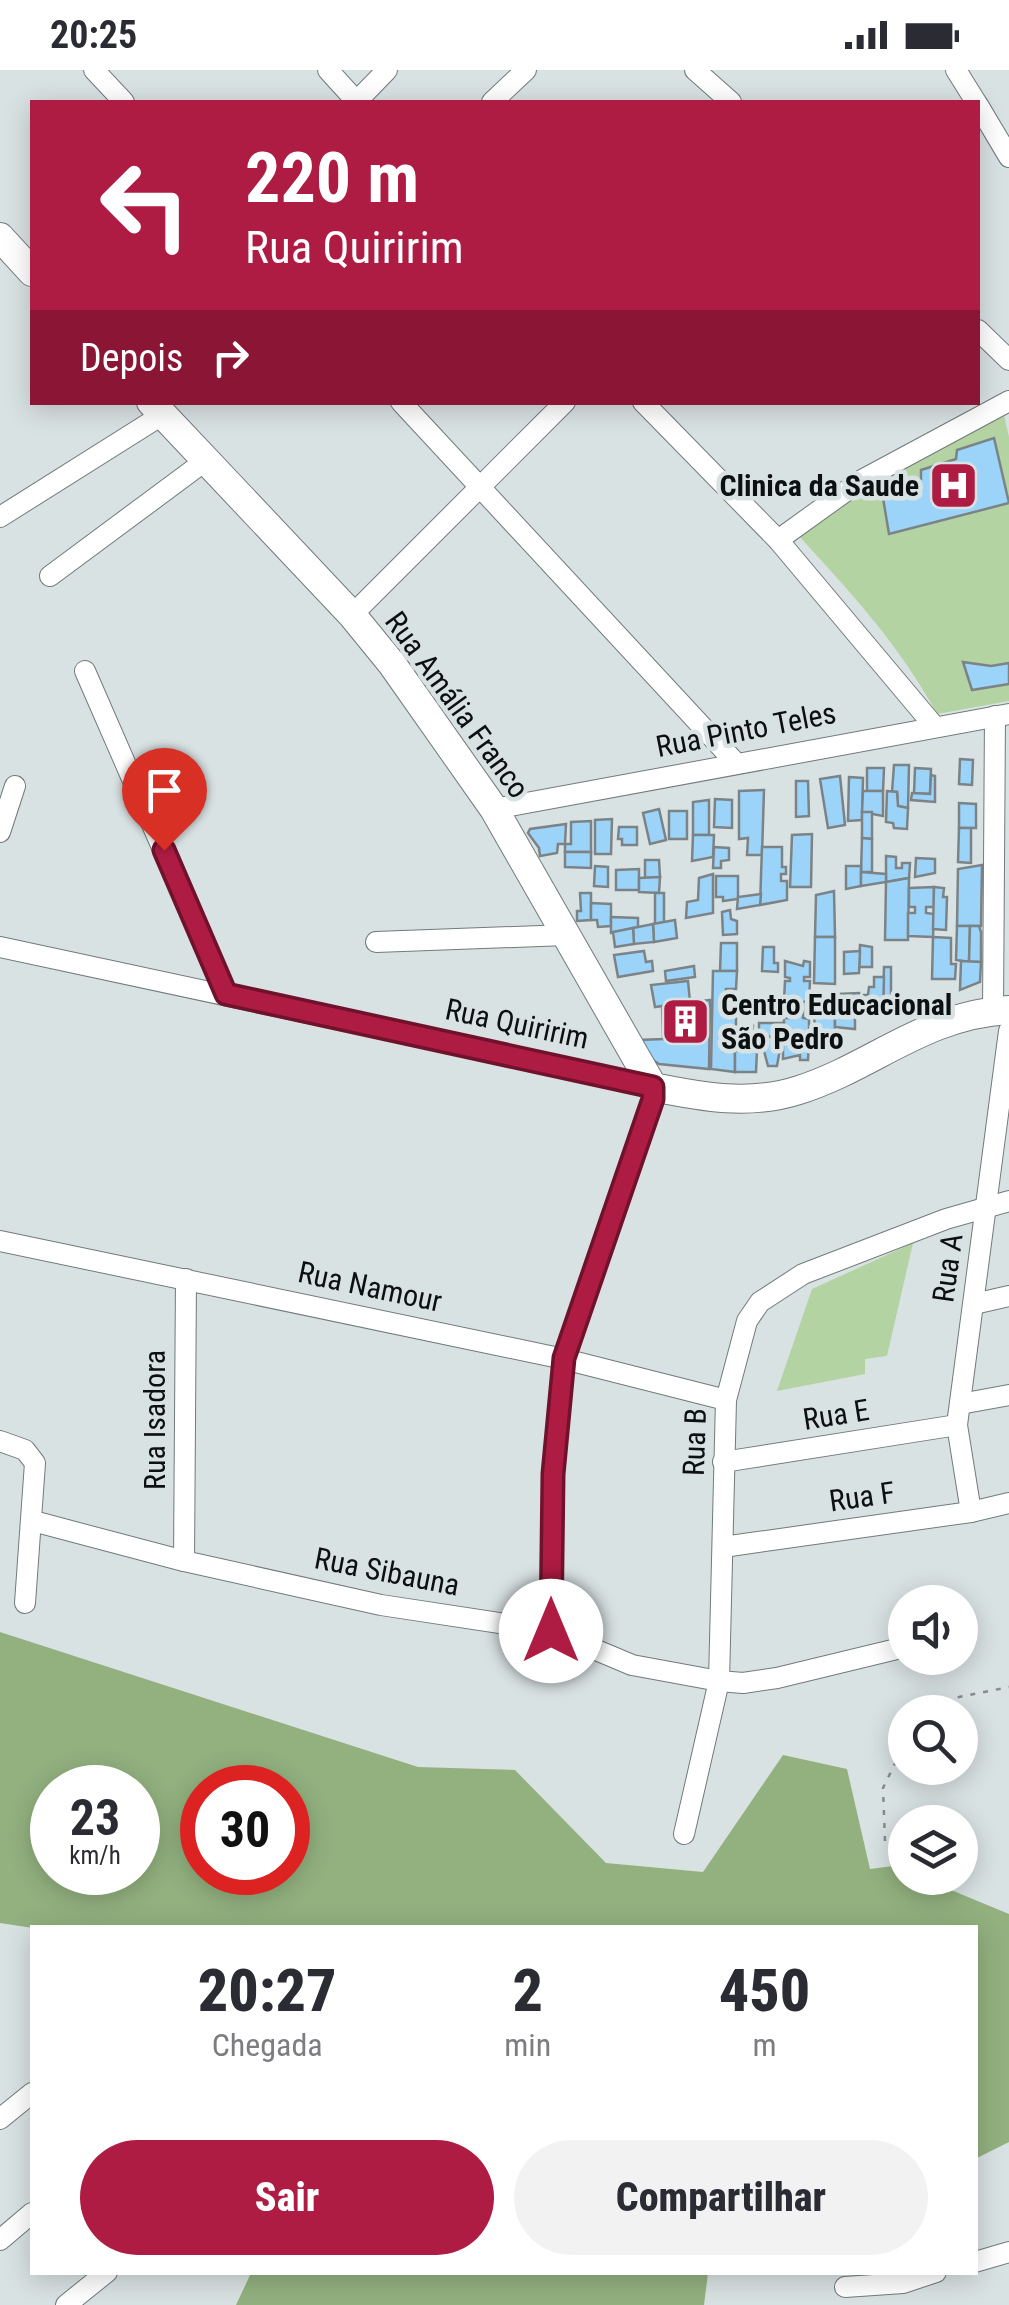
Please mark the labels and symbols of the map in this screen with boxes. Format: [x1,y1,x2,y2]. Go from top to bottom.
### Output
hospital icon: Clinica da Saude [928,460,980,512]
place label: Clinica da Saude [719,468,919,503]
street label: Rua Amália Franco [378,605,537,805]
street label: Rua Pinto Teles [653,695,839,764]
pin [122,748,207,851]
place label: Centro Educacional São Pedro [721,987,952,1056]
street label: Rua Quiririm [442,991,592,1056]
building icon: Centro Educacional São Pedro [660,996,712,1048]
street label: Rua A [925,1231,970,1305]
street label: Rua Namour [295,1254,445,1319]
street label: Rua Isadora [137,1350,172,1490]
street label: Rua E [800,1392,872,1437]
street label: Rua B [676,1407,713,1477]
street label: Rua F [827,1475,897,1518]
street label: Rua Sibauna [312,1540,462,1603]
position arrow [499,1579,603,1683]
speed limit sign: 30 [180,1765,310,1895]

